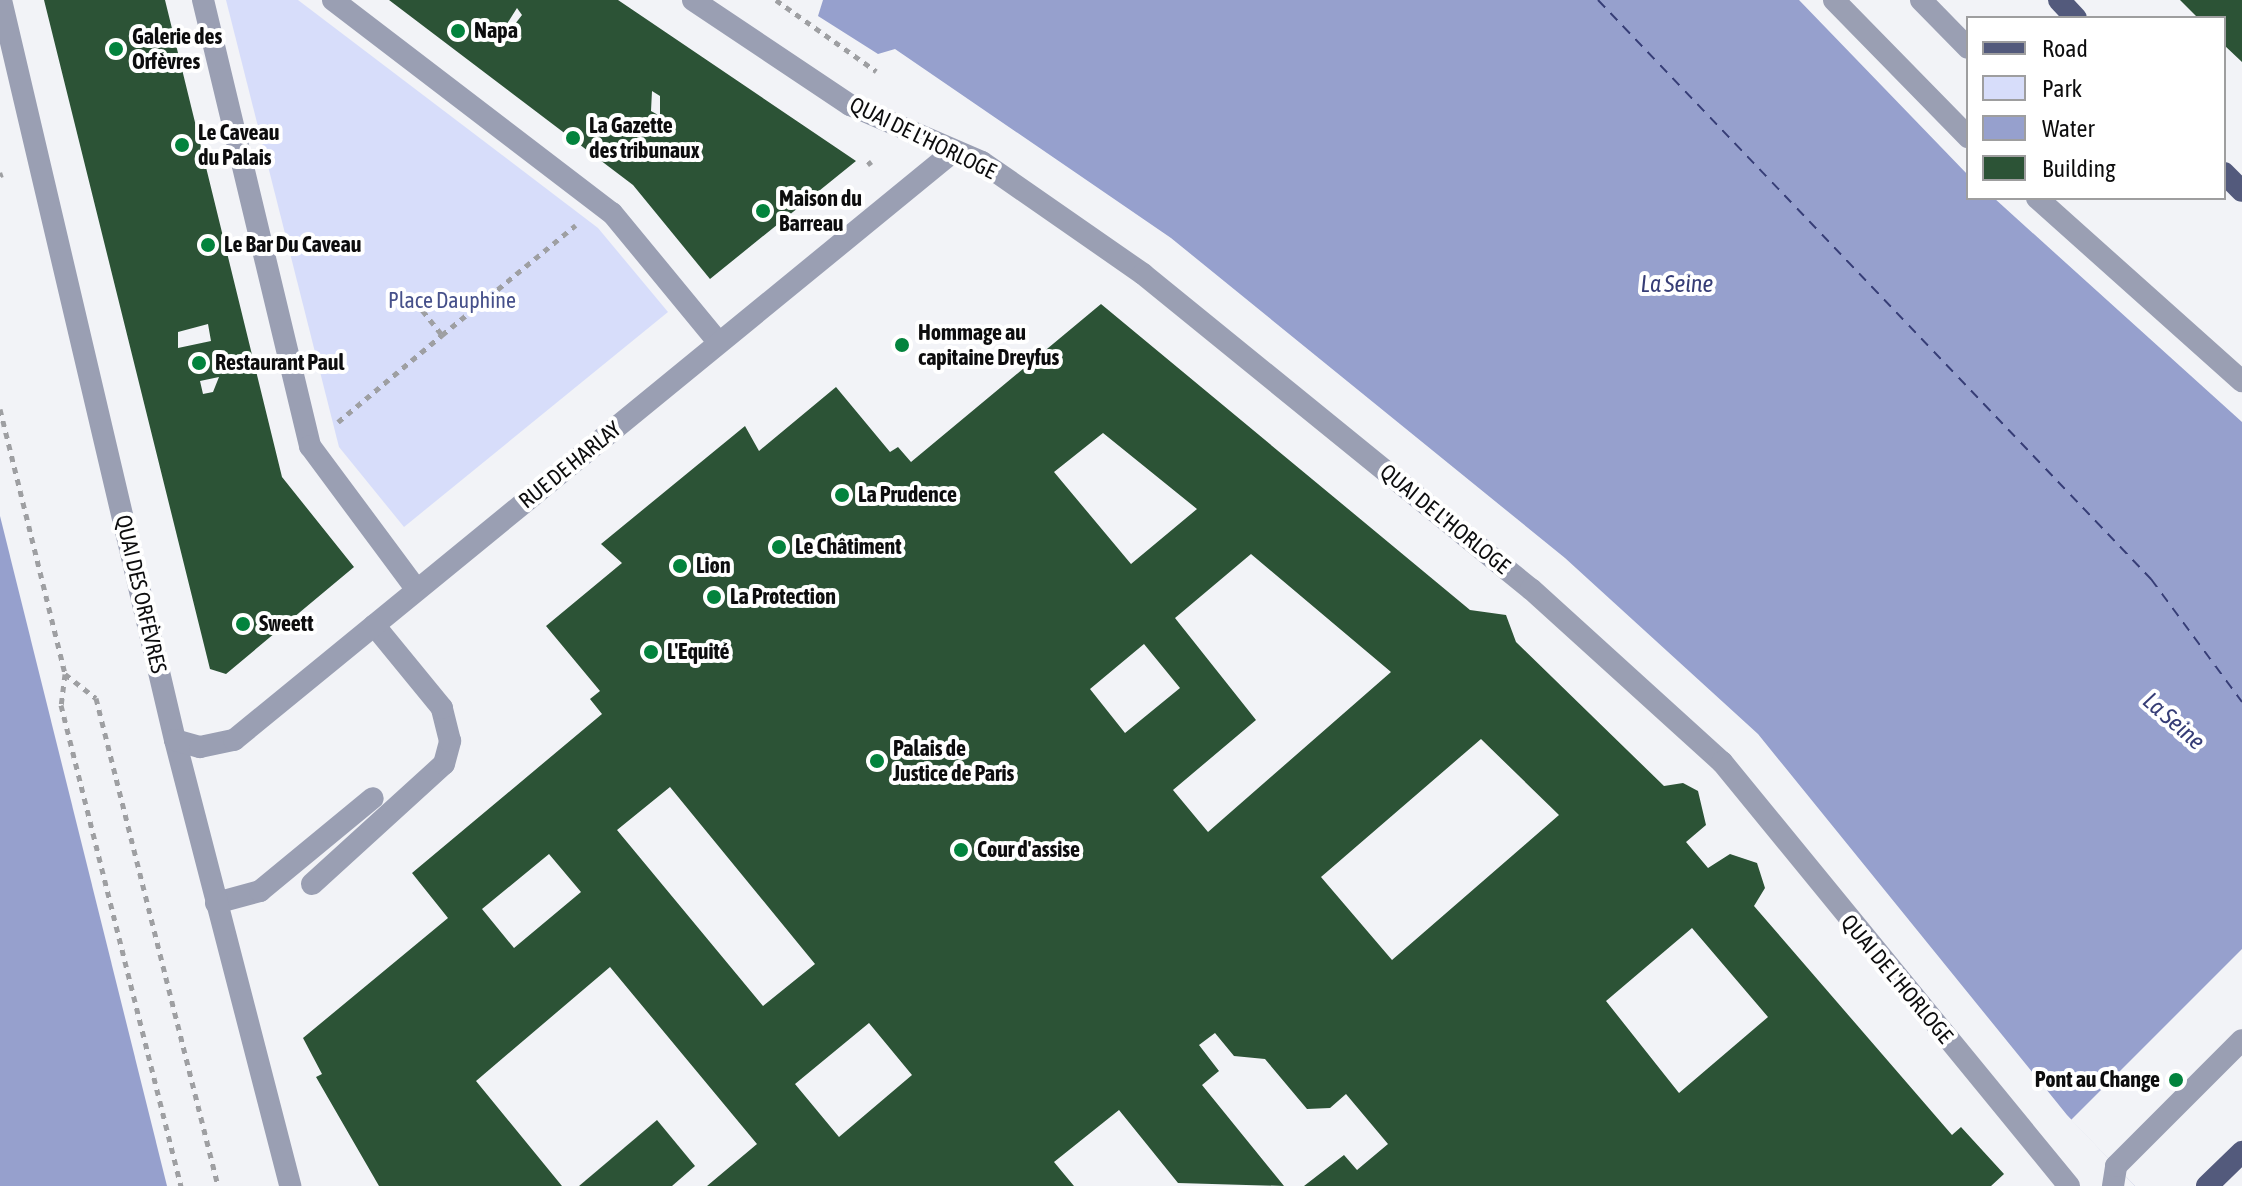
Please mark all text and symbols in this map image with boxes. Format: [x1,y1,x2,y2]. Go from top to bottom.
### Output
legend [1966,16,2226,200]
place label: Napa [474,18,518,44]
marker: Napa [449,22,467,40]
place label: Galerie des Orfèvres [132,23,222,74]
text: Road [2042,35,2088,62]
marker: Galerie des Orfèvres [107,40,125,58]
text: Park [2042,75,2082,102]
street label: QUAI DE L'HORLOGE [846,91,1000,185]
place label: La Gazette des tribunaux [589,112,700,164]
text: Water [2042,115,2095,142]
place label: Le Caveau du Palais [198,119,279,170]
marker: La Gazette des tribunaux [564,129,582,147]
marker: Le Caveau du Palais [173,136,191,154]
text: Building [2042,155,2115,182]
place label: Maison du Barreau [779,185,862,236]
marker: Maison du Barreau [754,202,772,220]
place label: Le Bar Du Caveau [224,232,361,258]
marker: Le Bar Du Caveau [199,236,217,254]
water label: La Seine [1641,270,1713,298]
park label: Place Dauphine [388,288,516,314]
place label: Hommage au capitaine Dreyfus [918,319,1059,370]
marker: Hommage au capitaine Dreyfus [893,336,911,354]
place label: Restaurant Paul [215,350,344,376]
marker: Restaurant Paul [190,354,208,372]
street label: RUE DE HARLAY [514,416,626,514]
street label: QUAI DE L'HORLOGE [1375,459,1515,579]
place label: La Prudence [858,482,957,508]
marker: La Prudence [833,486,851,504]
street label: QUAI DES ORFÈVRES [110,512,172,676]
place label: Le Châtiment [795,534,902,560]
marker: Le Châtiment [770,538,788,556]
place label: Lion [696,553,731,579]
marker: Lion [671,557,689,575]
place label: La Protection [730,584,836,610]
marker: La Protection [705,588,723,606]
place label: Sweett [259,611,313,637]
marker: Sweett [234,615,252,633]
place label: L'Equité [667,639,730,665]
marker: L'Equité [642,643,660,661]
water label: La Seine [2137,686,2211,756]
place label: Palais de Justice de Paris [893,735,1014,786]
marker: Palais de Justice de Paris [868,752,886,770]
place label: Cour d'assise [977,837,1080,863]
marker: Cour d'assise [952,841,970,859]
street label: QUAI DE L'HORLOGE [1836,909,1958,1049]
place label: Pont au Change [2035,1067,2160,1093]
marker: Pont au Change [2167,1071,2185,1089]

